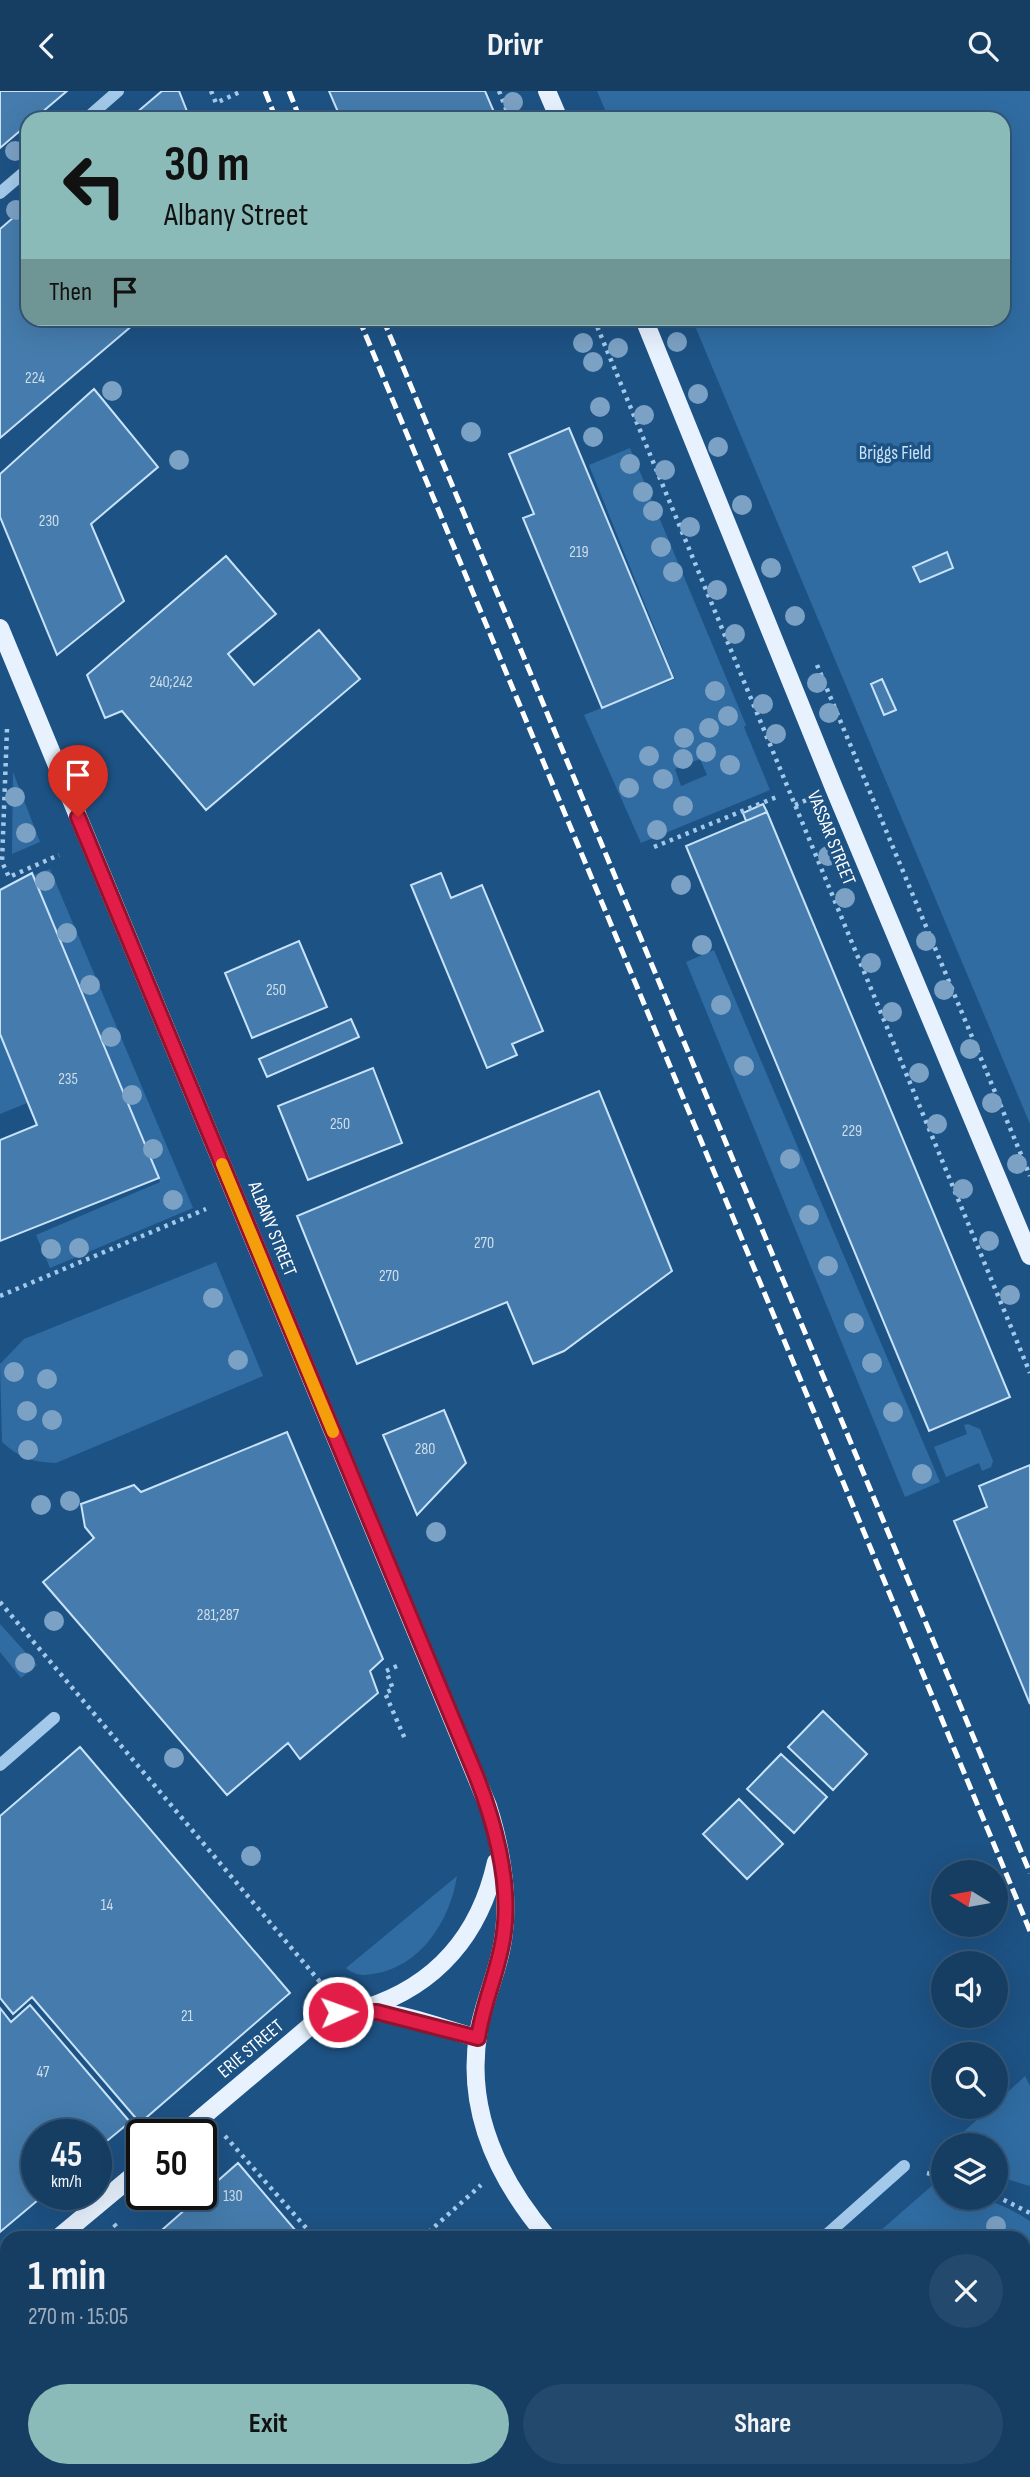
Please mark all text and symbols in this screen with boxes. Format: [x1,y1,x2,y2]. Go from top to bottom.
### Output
text: Drivr [487,26,543,65]
icon: back [28,27,66,65]
icon: search [964,27,1002,65]
text: 30 m [164,136,249,195]
icon: left [49,140,140,231]
text: Albany Street [164,196,308,235]
icon: arrive [106,273,144,311]
text: Then [49,277,92,308]
house number: 224 [25,369,45,388]
park label: Briggs Field [859,442,931,465]
house number: 230 [39,512,59,531]
house number: 219 [569,543,589,562]
house number: 240;242 [149,673,193,692]
pin [48,745,108,817]
icon: arrive [59,756,97,794]
street label: VASSAR STREET [802,787,860,889]
house number: 250 [266,981,286,1000]
house number: 235 [58,1070,78,1089]
house number: 250 [330,1115,350,1134]
house number: 229 [842,1122,862,1141]
street label: ALBANY STREET [242,1177,302,1280]
house number: 270 [474,1234,494,1253]
house number: 270 [379,1267,399,1286]
house number: 280 [415,1440,435,1459]
house number: 281;287 [197,1606,240,1625]
north arrow [931,1860,1008,1937]
map controls [931,1860,1008,2210]
house number: 14 [101,1896,113,1915]
button: sound [931,1951,1008,2028]
position arrow [301,1975,375,2049]
house number: 21 [181,2007,194,2026]
street label: ERIE STREET [213,2015,289,2083]
button: search [931,2042,1008,2119]
house number: 47 [37,2063,50,2082]
speed limit sign: 50 [126,2119,217,2210]
button: layers [931,2133,1008,2210]
text: 45 [51,2134,82,2177]
text: km/h [51,2171,82,2192]
house number: 130 [223,2187,243,2206]
text: 1 min [28,2251,106,2302]
button: close [929,2254,1003,2328]
text: 270 m · 15:05 [28,2303,128,2331]
button: Exit [28,2384,509,2464]
button: Share [523,2384,1003,2464]

